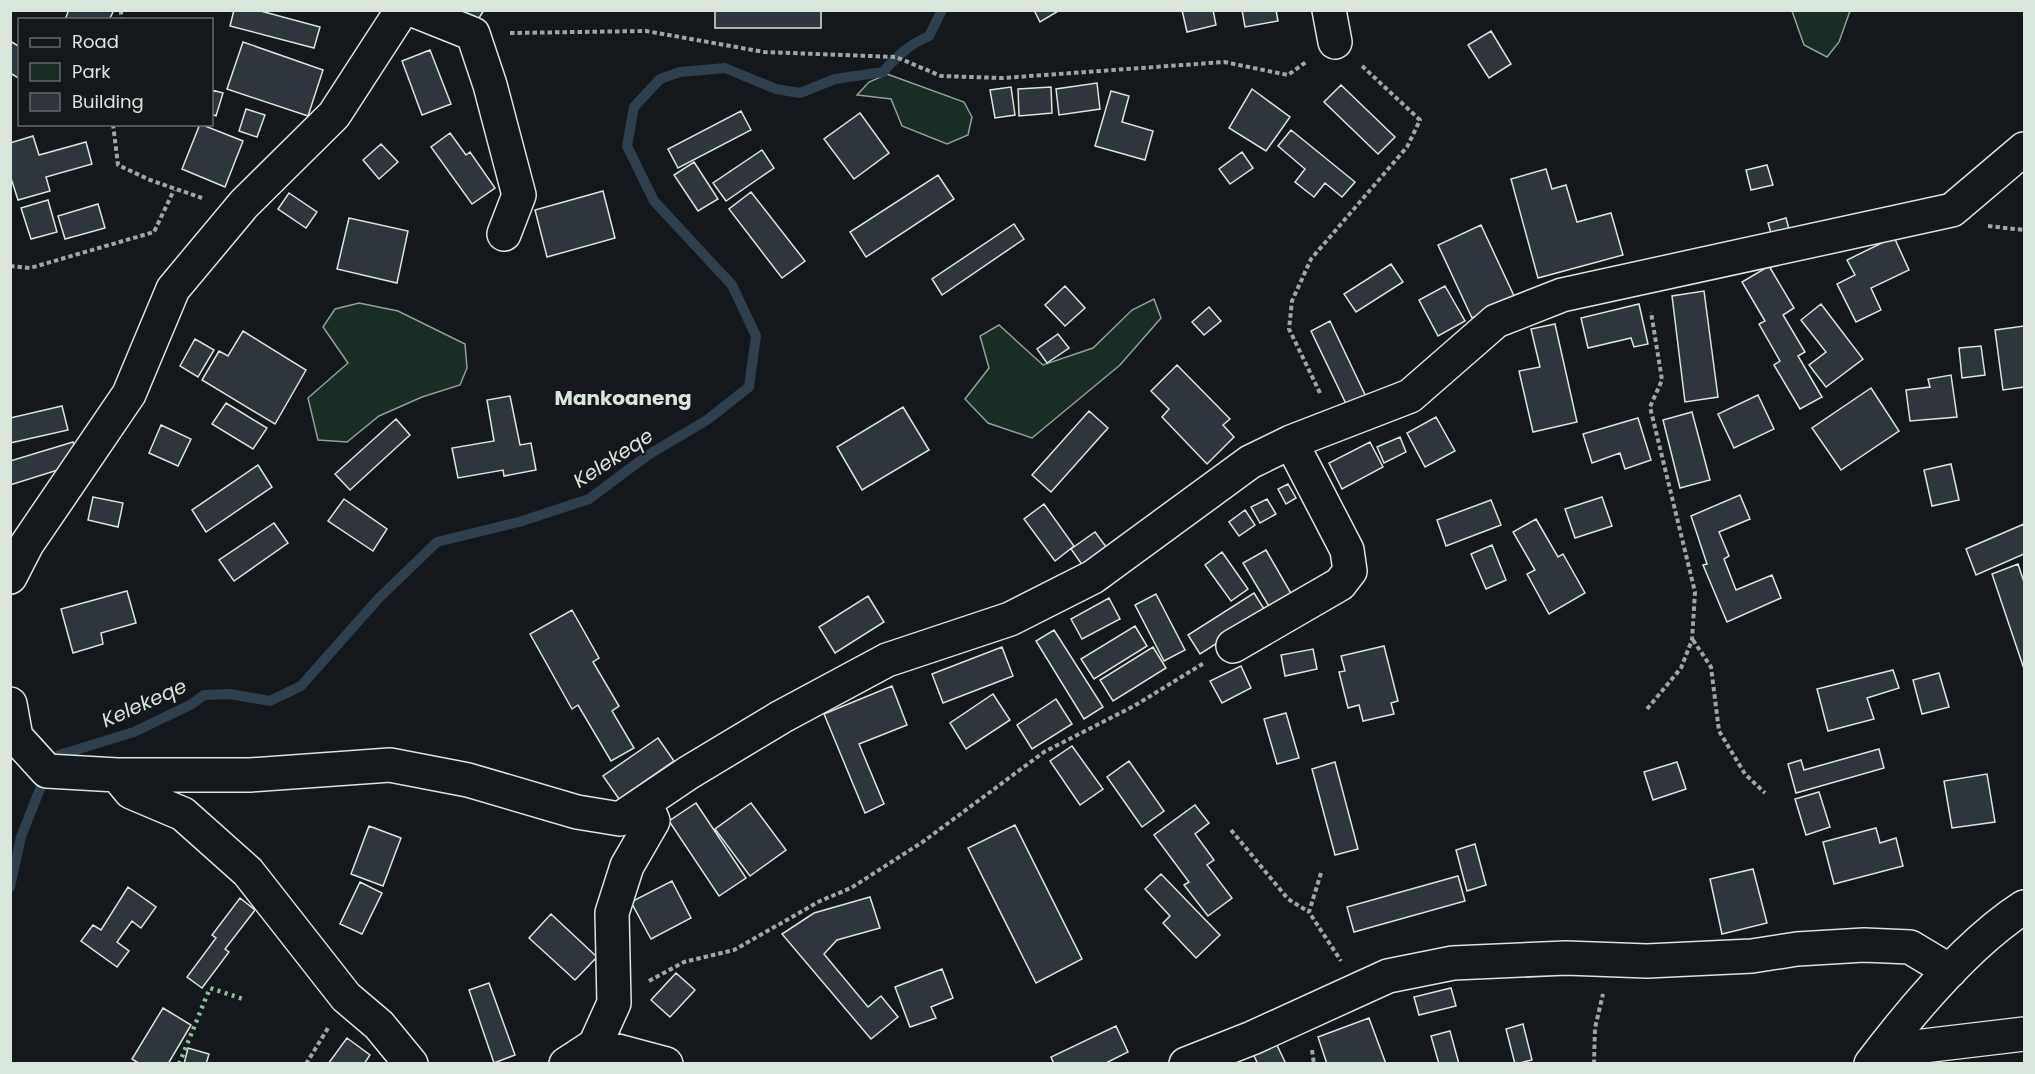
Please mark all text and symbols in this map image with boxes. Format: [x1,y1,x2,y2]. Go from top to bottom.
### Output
legend [18,18,213,126]
text: Road [72,29,119,54]
text: Park [72,59,111,84]
text: Building [72,89,144,114]
district label: Mankoaneng [555,384,691,412]
water label: Kelekeqe [567,422,659,494]
water label: Kelekeqe [97,672,191,734]

